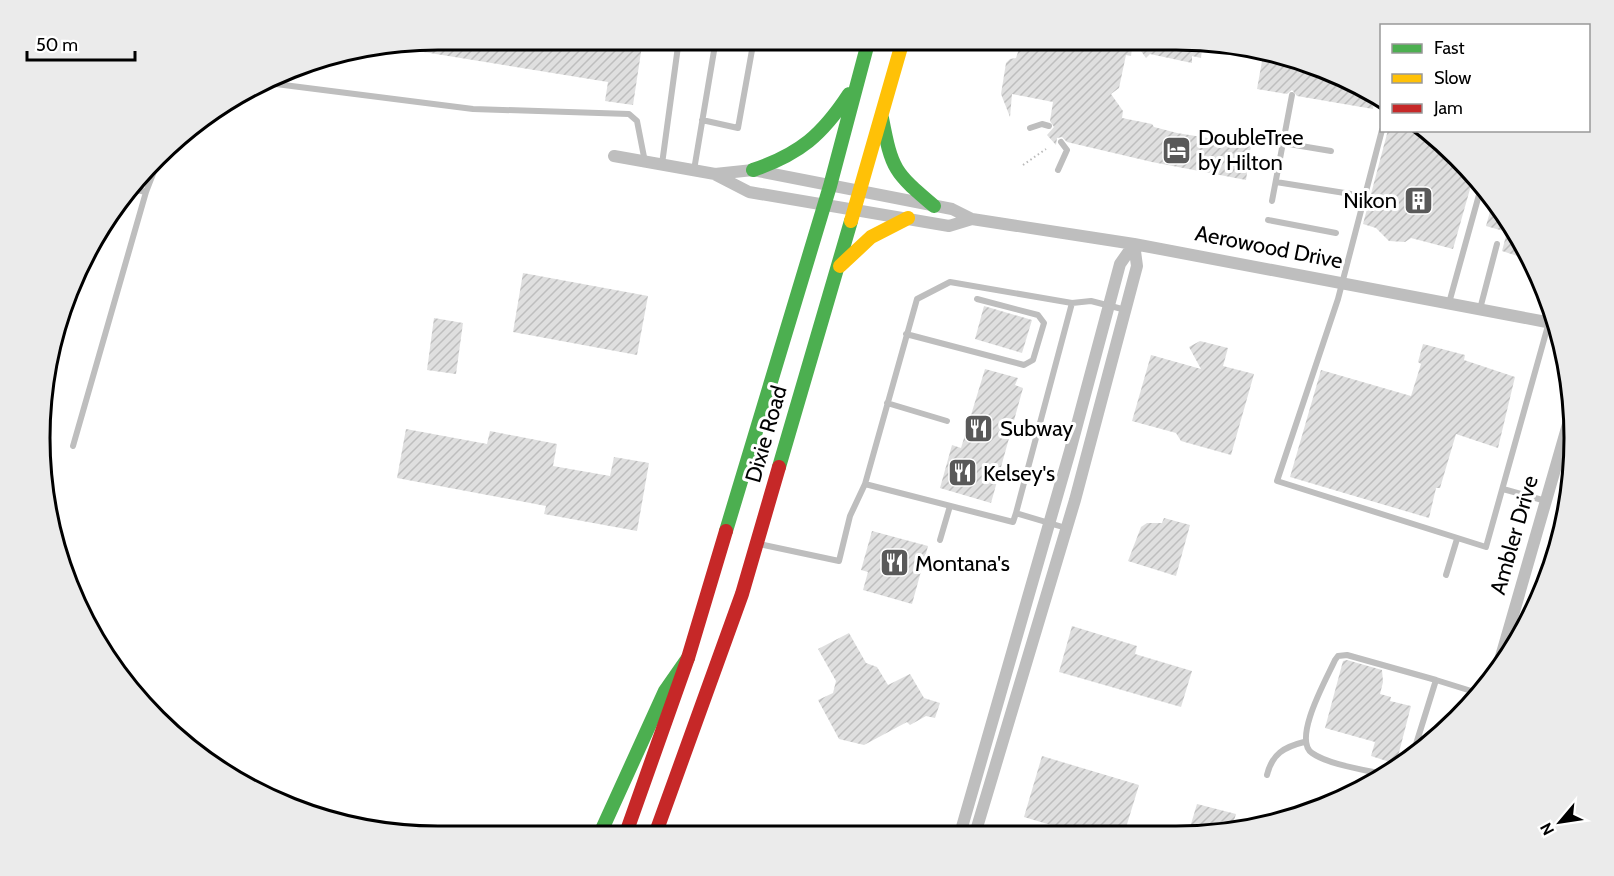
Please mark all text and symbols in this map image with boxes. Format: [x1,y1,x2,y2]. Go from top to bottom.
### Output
scale bar [27,24,135,62]
legend [1380,24,1590,132]
text: 50 m [36,34,78,56]
text: Fast [1434,37,1465,59]
text: Slow [1434,67,1471,89]
text: Jam [1433,97,1463,119]
place label: DoubleTree by Hilton [1198,124,1304,176]
hotel icon: DoubleTree by Hilton [1161,134,1193,166]
building icon: Nikon [1402,184,1434,216]
place label: Nikon [1343,187,1397,214]
street label: Aerowood Drive [1193,219,1345,275]
street label: Dixie Road [739,382,793,486]
restaurant icon: Subway [963,412,995,444]
place label: Subway [1000,415,1073,442]
restaurant icon: Kelsey's [946,457,978,489]
place label: Kelsey's [983,460,1055,487]
street label: Ambler Drive [1484,472,1544,598]
restaurant icon: Montana's [878,547,910,579]
place label: Montana's [915,550,1010,577]
north arrow [1530,792,1590,852]
text: N [1536,819,1558,839]

